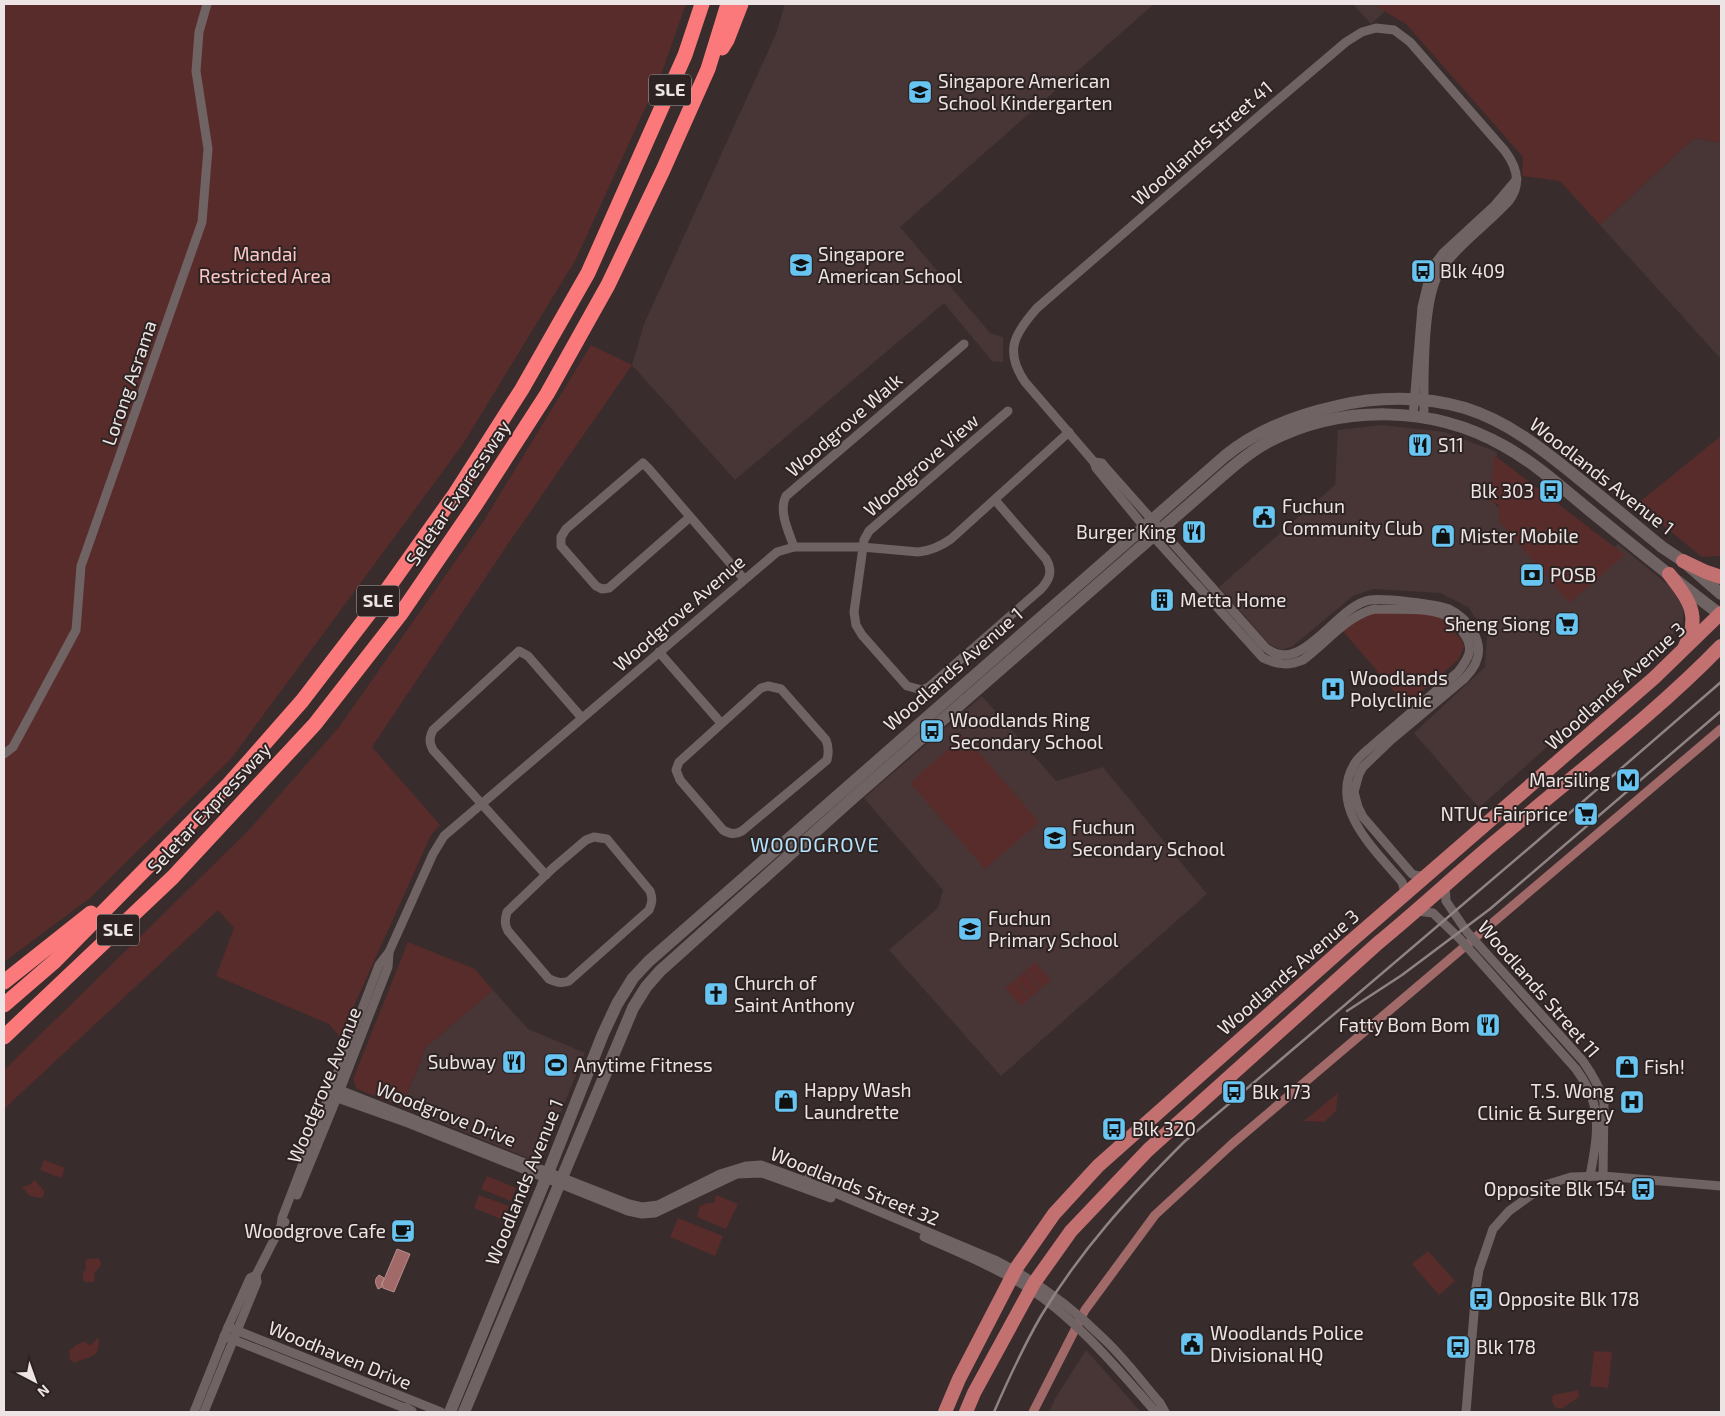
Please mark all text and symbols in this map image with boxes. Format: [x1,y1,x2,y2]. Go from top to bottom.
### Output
place label: Singapore American School Kindergarten [938,69,1113,114]
road number: SLE [649,74,691,106]
street label: Woodlands Street 41 [1127,75,1277,210]
school or university icon: Singapore American School Kindergarten [907,79,933,105]
park label: Mandai Restricted Area [199,242,331,287]
place label: Singapore American School [818,242,963,287]
school or university icon: Singapore American School [788,252,814,278]
bus stop icon: Blk 409 [1410,258,1436,284]
place label: Blk 409 [1440,259,1505,282]
street label: Lorong Asrama [96,317,161,448]
street label: Woodgrove Walk [781,368,907,481]
street label: Woodgrove View [858,408,983,521]
street label: Woodlands Avenue 1 [1525,412,1679,539]
street label: Seletar Expressway [400,416,515,570]
restaurant icon: S11 [1407,432,1433,458]
place label: S11 [1438,433,1464,456]
bus stop icon: Blk 303 [1538,478,1564,504]
place label: Blk 303 [1470,479,1534,502]
place label: Fuchun Community Club [1282,494,1423,539]
public building icon: Fuchun Community Club [1251,504,1277,530]
restaurant icon: Burger King [1181,519,1207,545]
place label: Burger King [1076,520,1176,543]
shop icon: Mister Mobile [1430,523,1456,549]
place label: Mister Mobile [1460,524,1579,547]
street label: Woodgrove Avenue [608,549,749,676]
bank icon: POSB [1519,562,1545,588]
place label: POSB [1550,563,1596,586]
road number: SLE [357,586,399,616]
building icon: Metta Home [1149,587,1175,613]
place label: Metta Home [1180,588,1286,611]
street label: Woodlands Avenue 1 [878,602,1027,735]
supermarket icon: Sheng Siong [1554,611,1580,637]
place label: Sheng Siong [1444,612,1550,635]
street label: Woodlands Avenue 3 [1540,617,1689,754]
place label: Woodlands Polyclinic [1350,666,1448,711]
hospital icon: Woodlands Polyclinic [1320,676,1346,702]
place label: Woodlands Ring Secondary School [950,708,1103,753]
bus stop icon: Woodlands Ring Secondary School [919,718,945,744]
street label: Seletar Expressway [142,737,275,878]
metro station icon: Marsiling [1615,767,1641,793]
place label: Marsiling [1529,768,1610,791]
supermarket icon: NTUC Fairprice [1573,801,1599,827]
place label: NTUC Fairprice [1441,802,1568,825]
place label: Fuchun Secondary School [1072,815,1225,860]
school or university icon: Fuchun Secondary School [1042,825,1068,851]
district label: WOODGROVE [750,832,880,856]
street label: Woodlands Avenue 3 [1212,904,1363,1039]
place label: Fuchun Primary School [988,906,1119,951]
road number: SLE [97,914,139,946]
street label: Woodlands Street 11 [1474,915,1605,1062]
school or university icon: Fuchun Primary School [957,916,983,942]
place label: Church of Saint Anthony [734,971,855,1016]
church icon: Church of Saint Anthony [703,981,729,1007]
street label: Woodgrove Avenue [282,1003,365,1166]
restaurant icon: Fatty Bom Bom [1475,1012,1501,1038]
place label: Fatty Bom Bom [1339,1013,1470,1036]
restaurant icon: Subway [501,1049,527,1075]
place label: Subway [428,1050,496,1073]
sports icon: Anytime Fitness [543,1052,569,1078]
place label: Anytime Fitness [574,1053,713,1076]
shop icon: Fish! [1614,1054,1640,1080]
place label: Fish! [1644,1055,1685,1078]
street label: Woodgrove Drive [373,1076,520,1151]
place label: Happy Wash Laundrette [804,1078,912,1123]
bus stop icon: Blk 173 [1221,1079,1247,1105]
place label: T.S. Wong Clinic & Surgery [1477,1079,1614,1124]
place label: Blk 173 [1252,1080,1311,1103]
shop icon: Happy Wash Laundrette [773,1088,799,1114]
hospital icon: T.S. Wong Clinic & Surgery [1619,1089,1645,1115]
street label: Woodlands Avenue 1 [480,1095,567,1268]
bus stop icon: Blk 320 [1101,1116,1127,1142]
place label: Blk 320 [1132,1117,1196,1140]
street label: Woodlands Street 32 [767,1141,943,1230]
bus stop icon: Opposite Blk 154 [1630,1176,1656,1202]
place label: Opposite Blk 154 [1484,1177,1626,1200]
cafe icon: Woodgrove Cafe [390,1218,416,1244]
place label: Woodgrove Cafe [244,1219,386,1242]
bus stop icon: Opposite Blk 178 [1468,1286,1494,1312]
place label: Opposite Blk 178 [1498,1287,1640,1310]
street label: Woodhaven Drive [265,1315,415,1394]
place label: Woodlands Police Divisional HQ [1210,1321,1364,1366]
public building icon: Woodlands Police Divisional HQ [1179,1331,1205,1357]
bus stop icon: Blk 178 [1445,1334,1471,1360]
place label: Blk 178 [1476,1335,1536,1358]
north arrow [10,1356,60,1406]
text: N [34,1381,53,1401]

